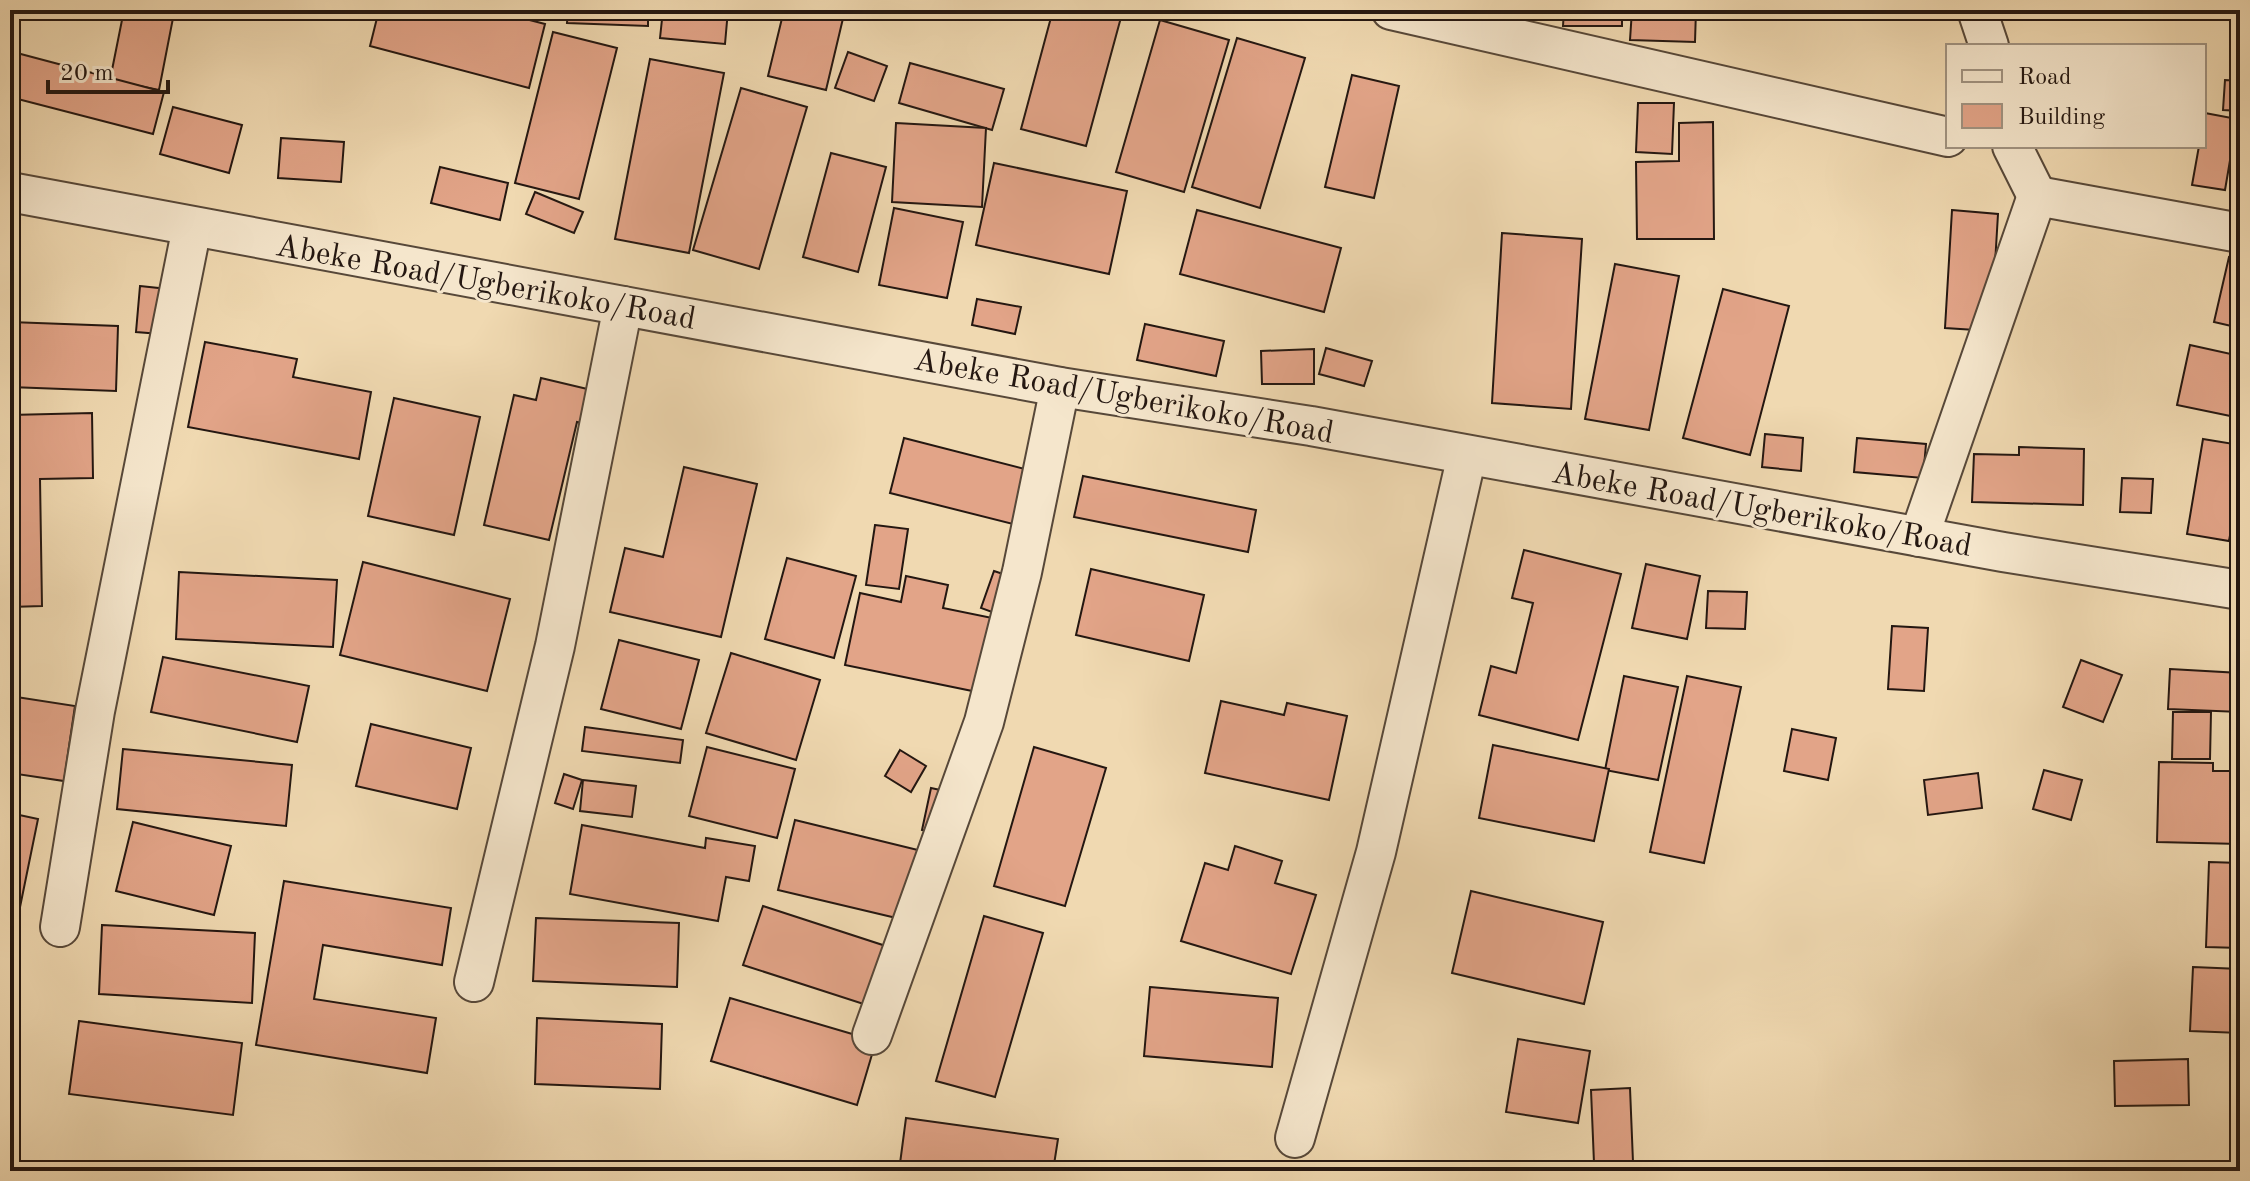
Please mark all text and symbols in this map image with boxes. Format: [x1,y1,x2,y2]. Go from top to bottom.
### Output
scale bar [48,44,168,94]
legend [1946,44,2206,148]
text: 20 m [60,62,114,86]
text: Road [2018,66,2071,90]
text: Building [2018,106,2105,130]
street label: Abeke Road/Ugberikoko/Road [273,231,698,337]
street label: Abeke Road/Ugberikoko/Road [911,345,1336,451]
street label: Abeke Road/Ugberikoko/Road [1549,458,1974,564]

